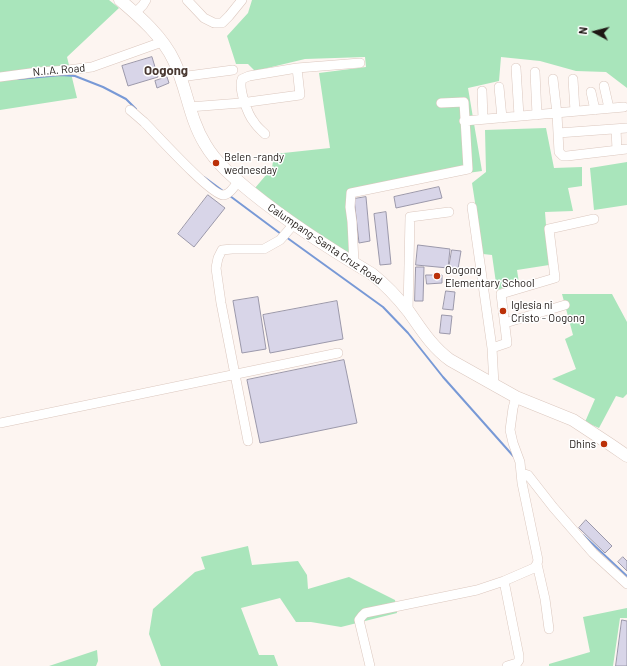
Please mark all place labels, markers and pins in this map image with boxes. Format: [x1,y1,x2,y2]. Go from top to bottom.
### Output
place label: Belen -randy wednesday [224,150,284,176]
marker: Belen -randy wednesday [211,158,221,168]
place label: Oogong Elementary School [445,263,535,289]
marker: Oogong Elementary School [432,271,442,281]
place label: Iglesia ni Cristo - Oogong [511,298,585,324]
marker: Iglesia ni Cristo - Oogong [498,306,508,316]
place label: Dhins [569,437,596,451]
marker: Dhins [599,439,609,449]

